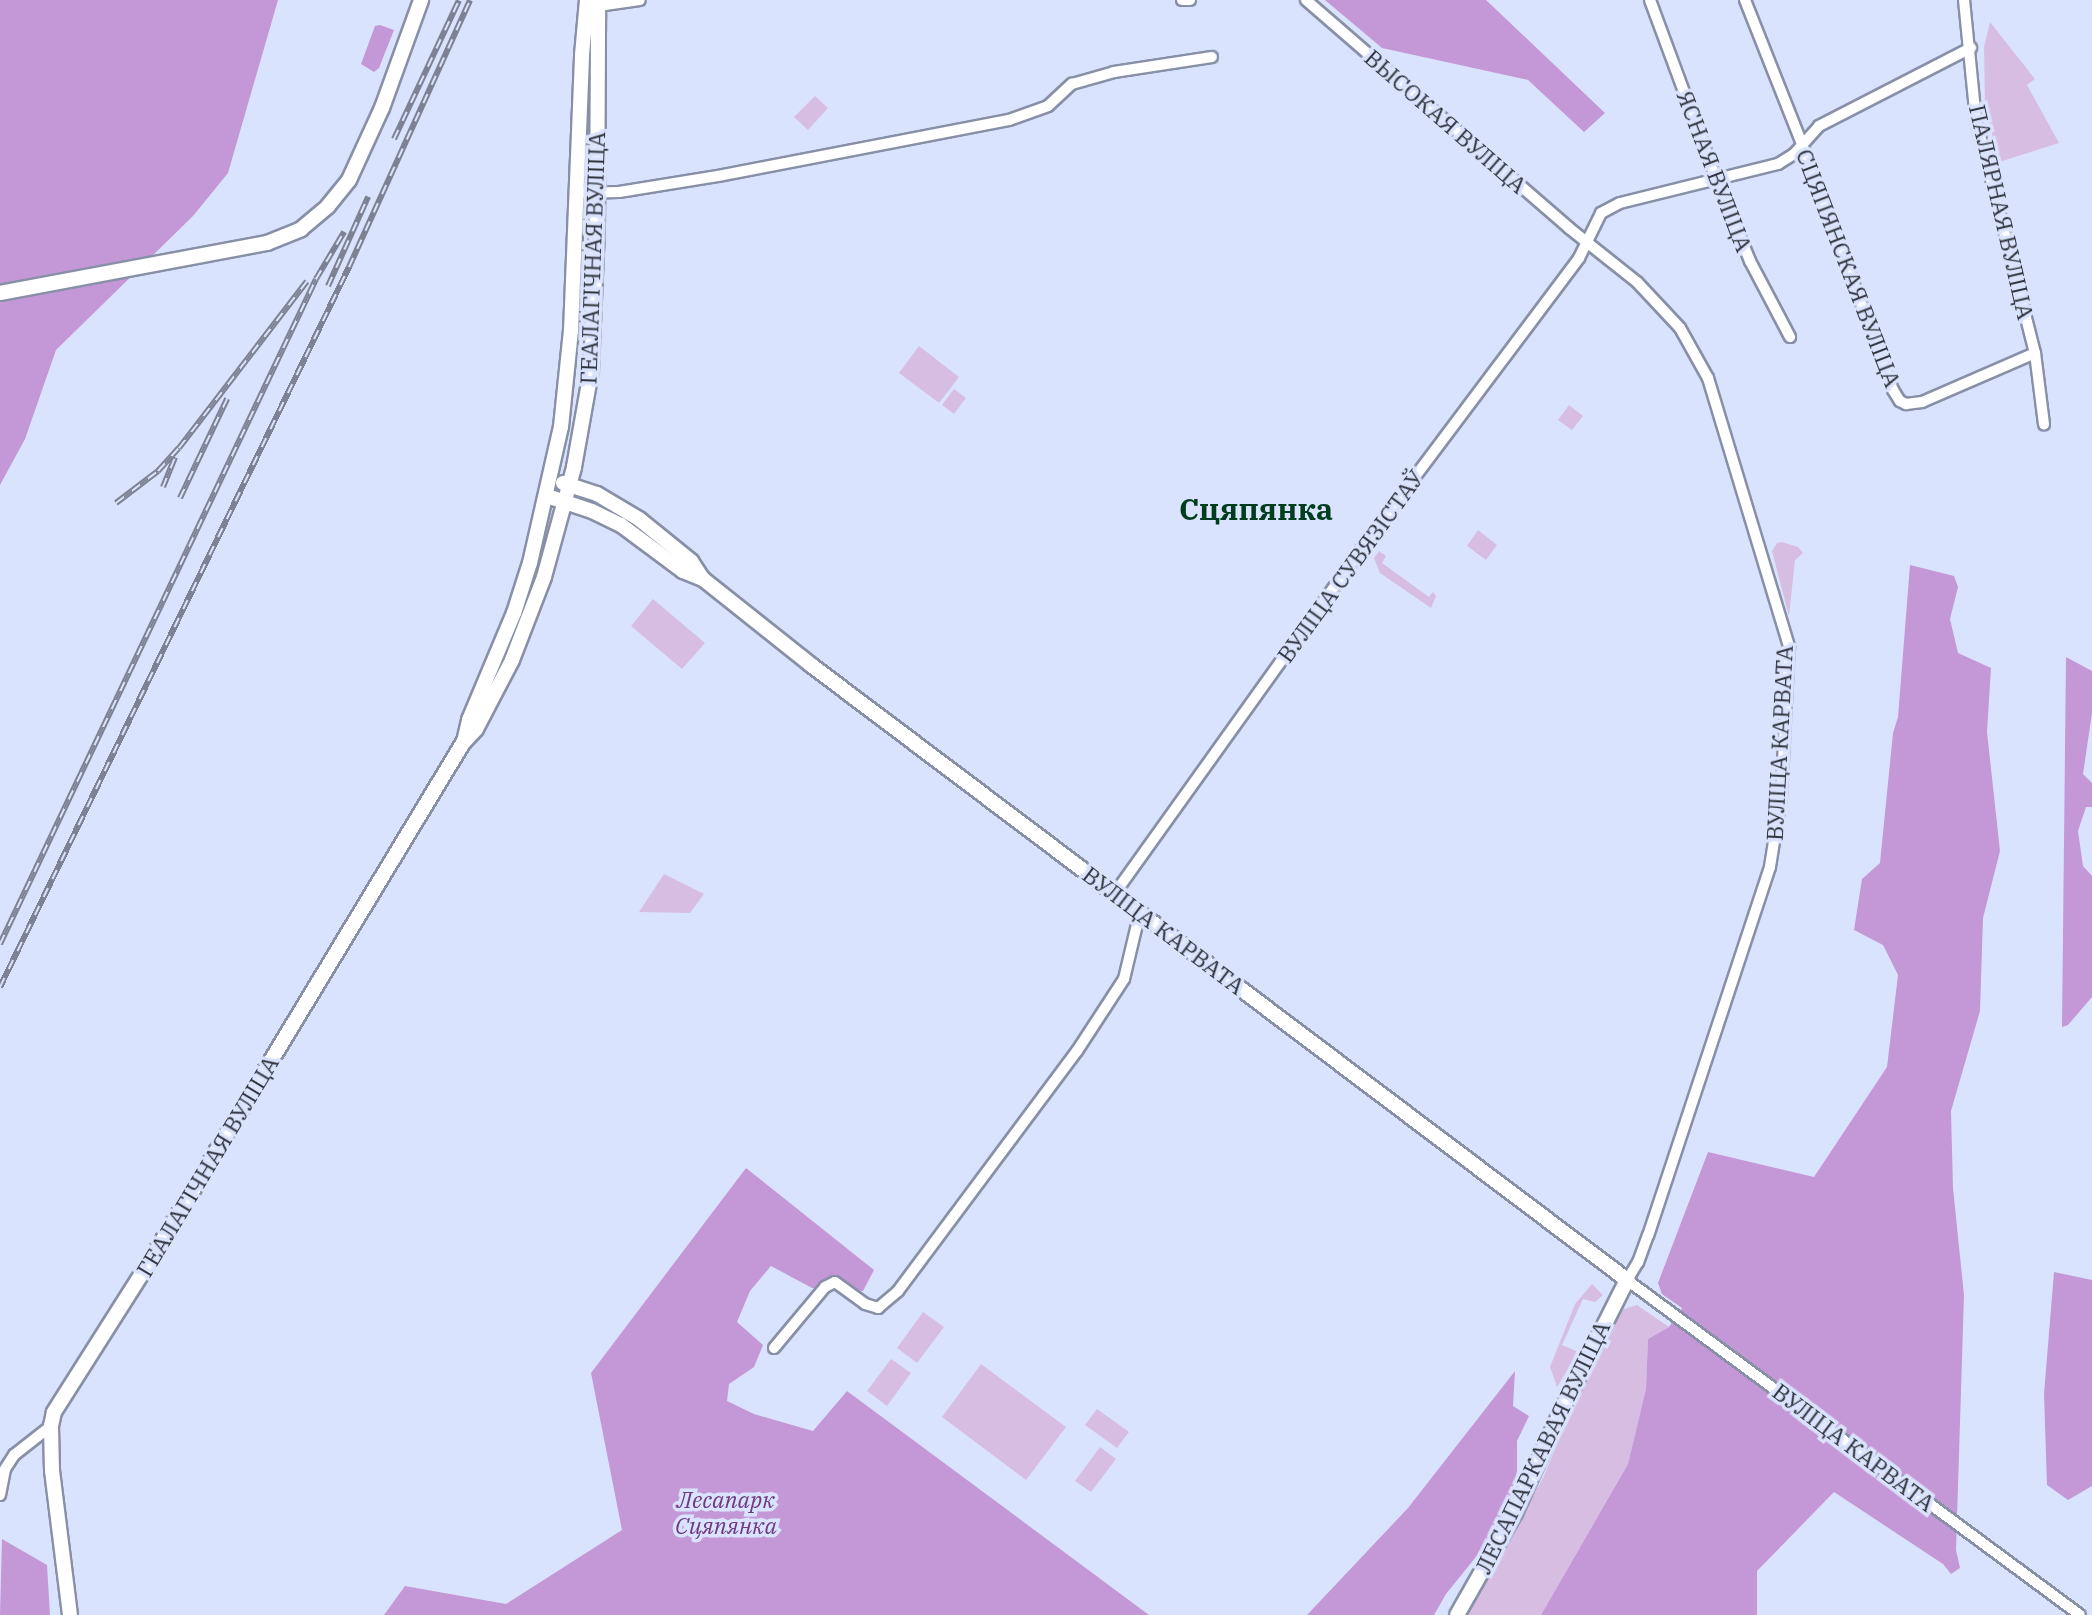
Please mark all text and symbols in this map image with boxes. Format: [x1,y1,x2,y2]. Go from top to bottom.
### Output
street label: ВЫСОКАЯ ВУЛІЦА [1359,43,1533,199]
street label: ЯСНАЯ ВУЛІЦА [1672,86,1758,256]
street label: ПАЛЯРНАЯ ВУЛІЦА [1964,102,2040,322]
street label: ГЕАЛАГІЧНАЯ ВУЛІЦА [574,131,610,385]
street label: СЦЯПЯНСКАЯ ВУЛІЦА [1791,145,1907,391]
street label: ВУЛІЦА СУВЯЗІСТАЎ [1271,464,1429,668]
district label: Сцяпянка [1179,491,1333,527]
street label: ВУЛІЦА КАРВАТА [1760,644,1798,842]
street label: ВУЛІЦА КАРВАТА [1077,860,1251,1000]
street label: ГЕАЛАГІЧНАЯ ВУЛІЦА [130,1051,284,1281]
street label: ЛЕСАПАРКАВАЯ ВУЛІЦА [1469,1316,1615,1578]
street label: ВУЛІЦА КАРВАТА [1767,1377,1941,1517]
park label: Лесапарк Сцяпянка [675,1485,777,1539]

